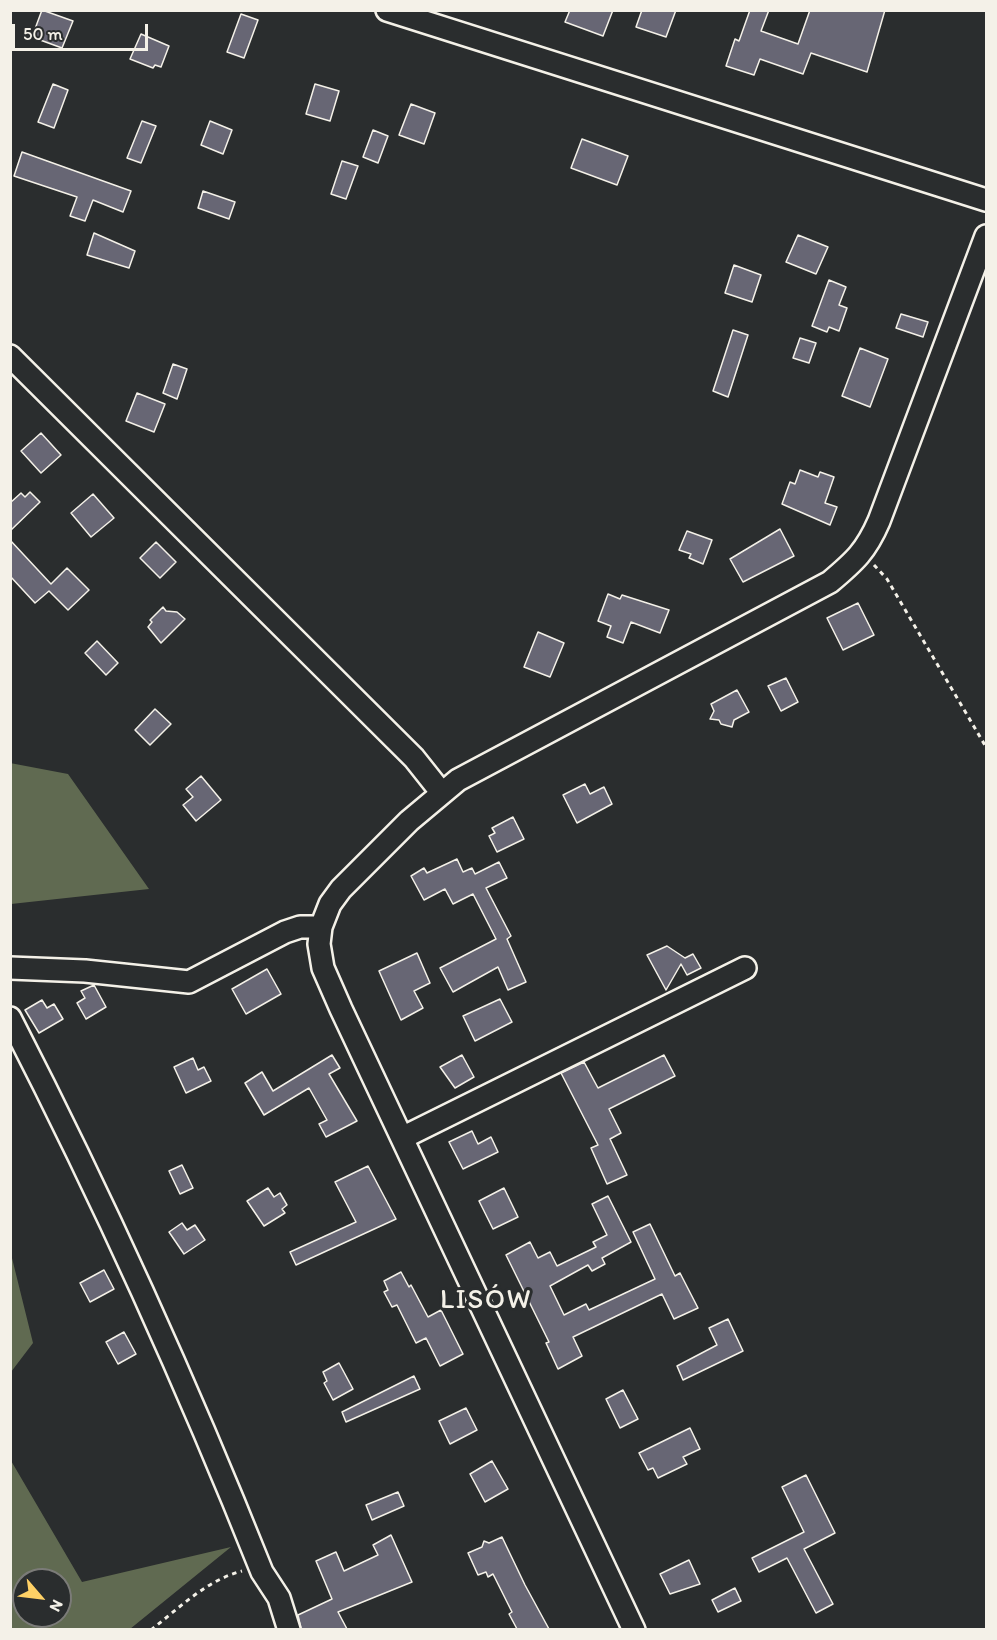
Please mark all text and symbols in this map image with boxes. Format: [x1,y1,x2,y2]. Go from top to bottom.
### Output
scale bar [15,12,152,50]
text: 50 m [23,23,63,45]
district label: LISÓW [440,1284,532,1318]
north arrow [12,1568,72,1628]
text: N [46,1597,67,1615]

